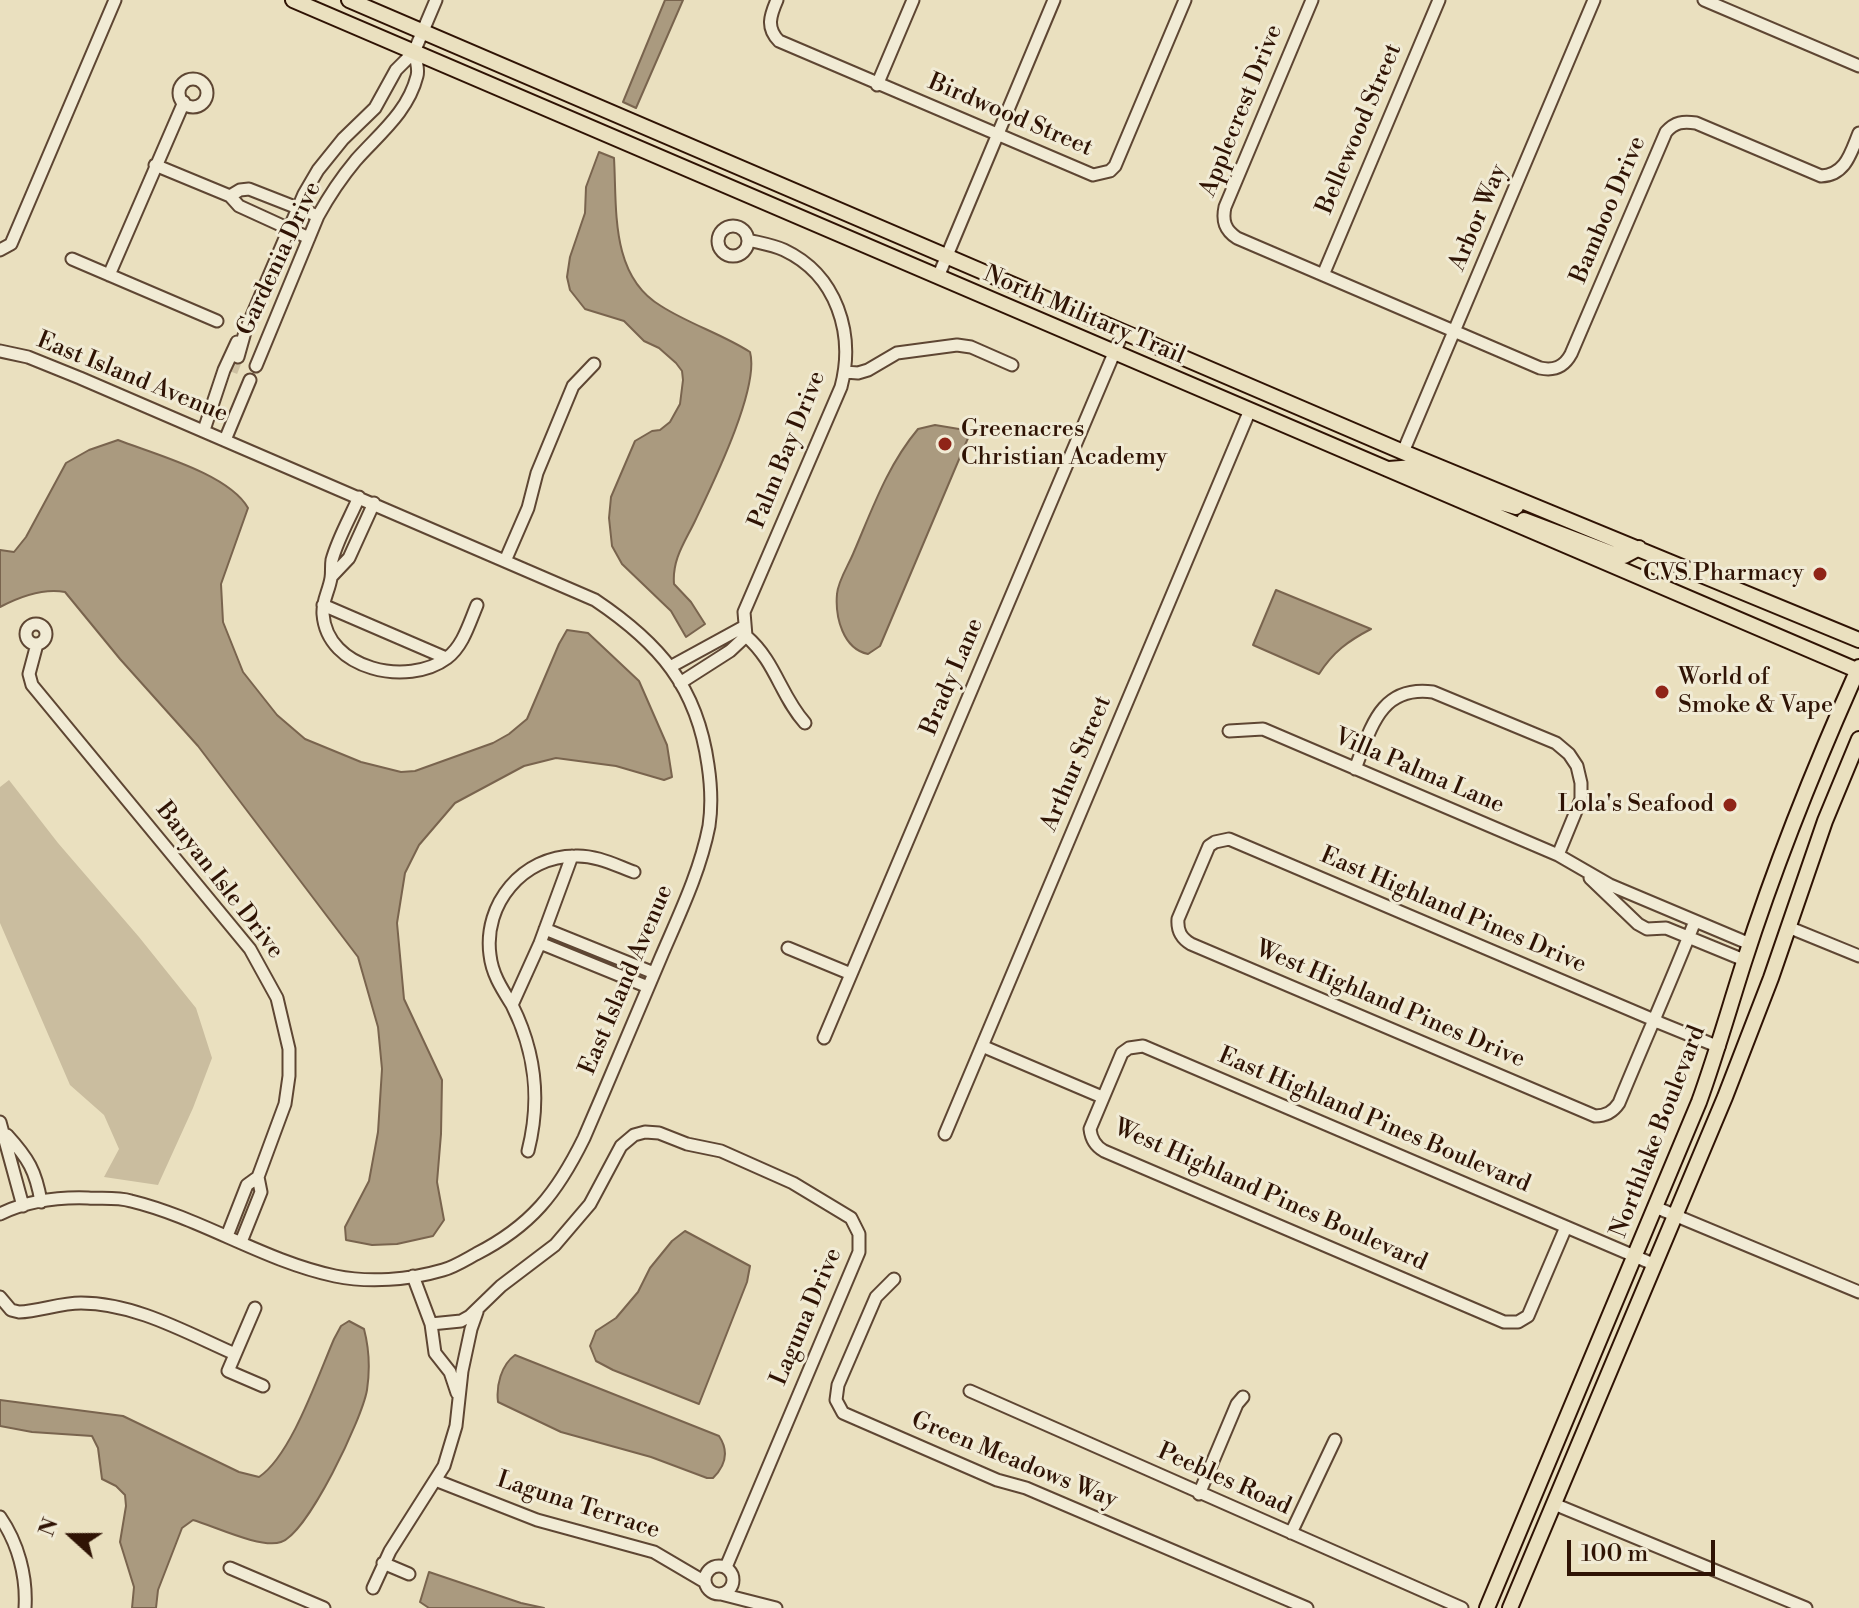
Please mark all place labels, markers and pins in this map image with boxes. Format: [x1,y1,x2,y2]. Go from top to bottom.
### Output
place label: Greenacres Christian Academy [961,416,1167,472]
marker: Greenacres Christian Academy [936,435,954,453]
place label: CVS Pharmacy [1643,560,1804,588]
marker: CVS Pharmacy [1811,565,1829,583]
place label: World of Smoke & Vape [1678,664,1833,720]
marker: World of Smoke & Vape [1653,683,1671,701]
place label: Lola's Seafood [1558,791,1714,819]
marker: Lola's Seafood [1721,796,1739,814]

